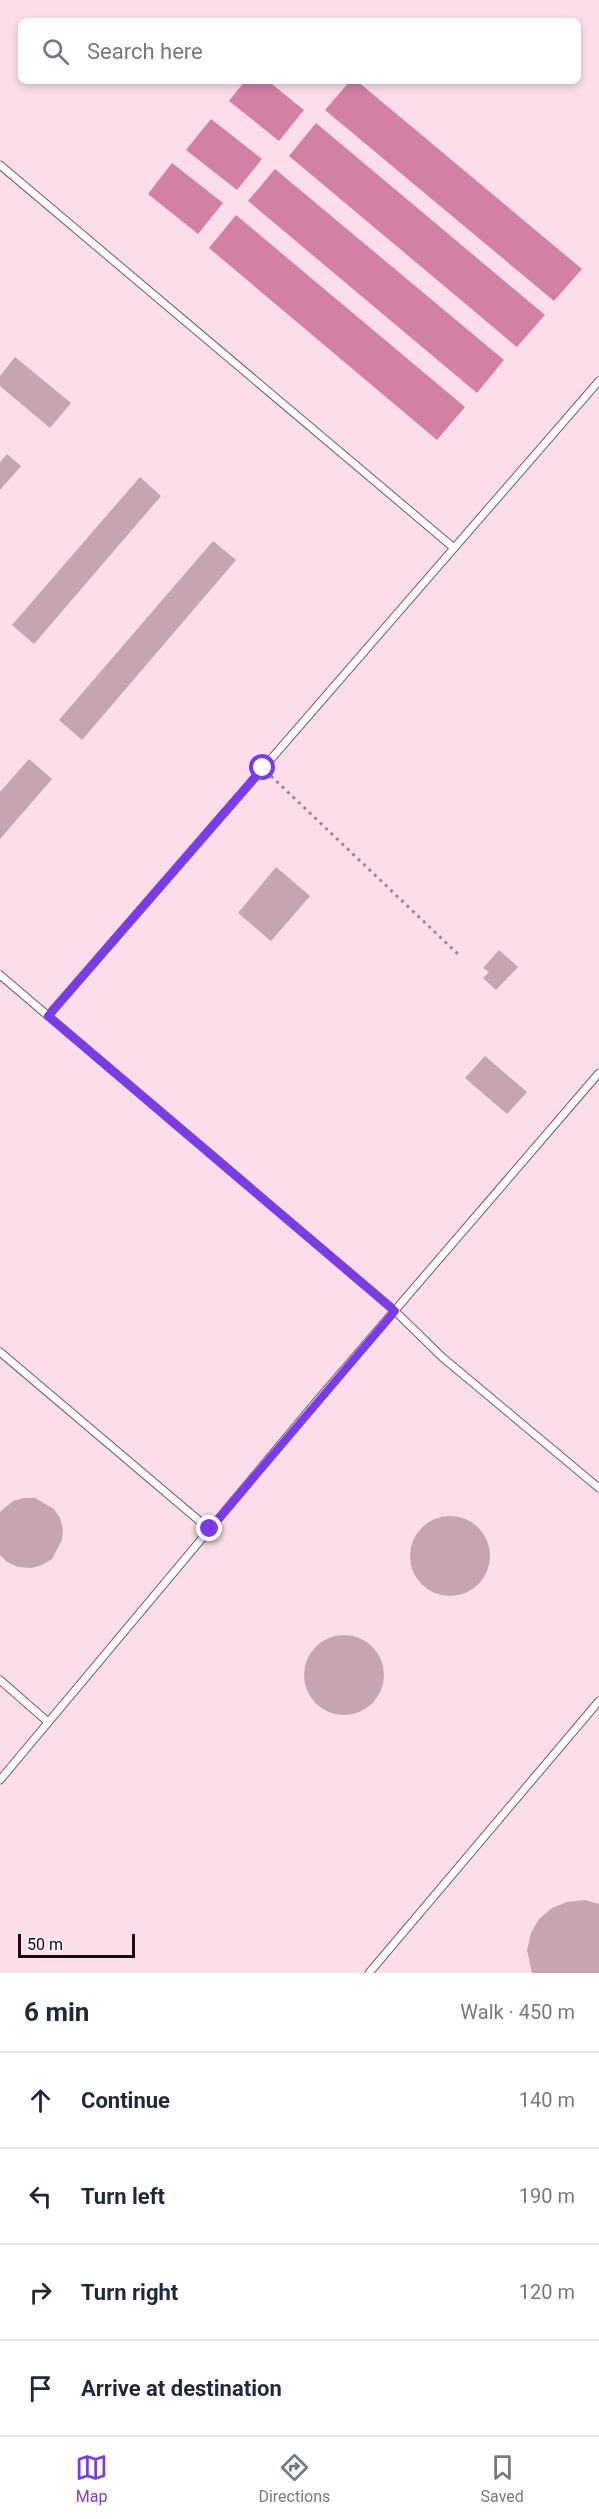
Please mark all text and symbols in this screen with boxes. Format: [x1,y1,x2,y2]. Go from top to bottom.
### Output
search box [18,18,581,84]
icon: search [39,35,72,68]
text: Search here [87,39,203,64]
route start [249,754,275,780]
route end [196,1515,222,1541]
scale bar [18,1931,135,1958]
text: 50 m [27,1935,63,1954]
text: 6 min [24,1997,89,2027]
text: Walk · 450 m [460,2000,575,2024]
icon: ahead [24,2084,57,2117]
text: Continue [81,2088,170,2113]
text: 140 m [519,2088,575,2112]
icon: left [24,2180,57,2213]
text: Turn left [81,2184,165,2209]
text: 190 m [519,2184,575,2208]
icon: right [24,2276,57,2309]
text: Turn right [81,2280,178,2305]
text: 120 m [519,2280,575,2304]
icon: arrive [24,2372,57,2405]
text: Arrive at destination [81,2376,282,2401]
tab: Map [75,2451,108,2506]
tab: Directions [258,2451,330,2506]
tab: Saved [481,2451,524,2506]

